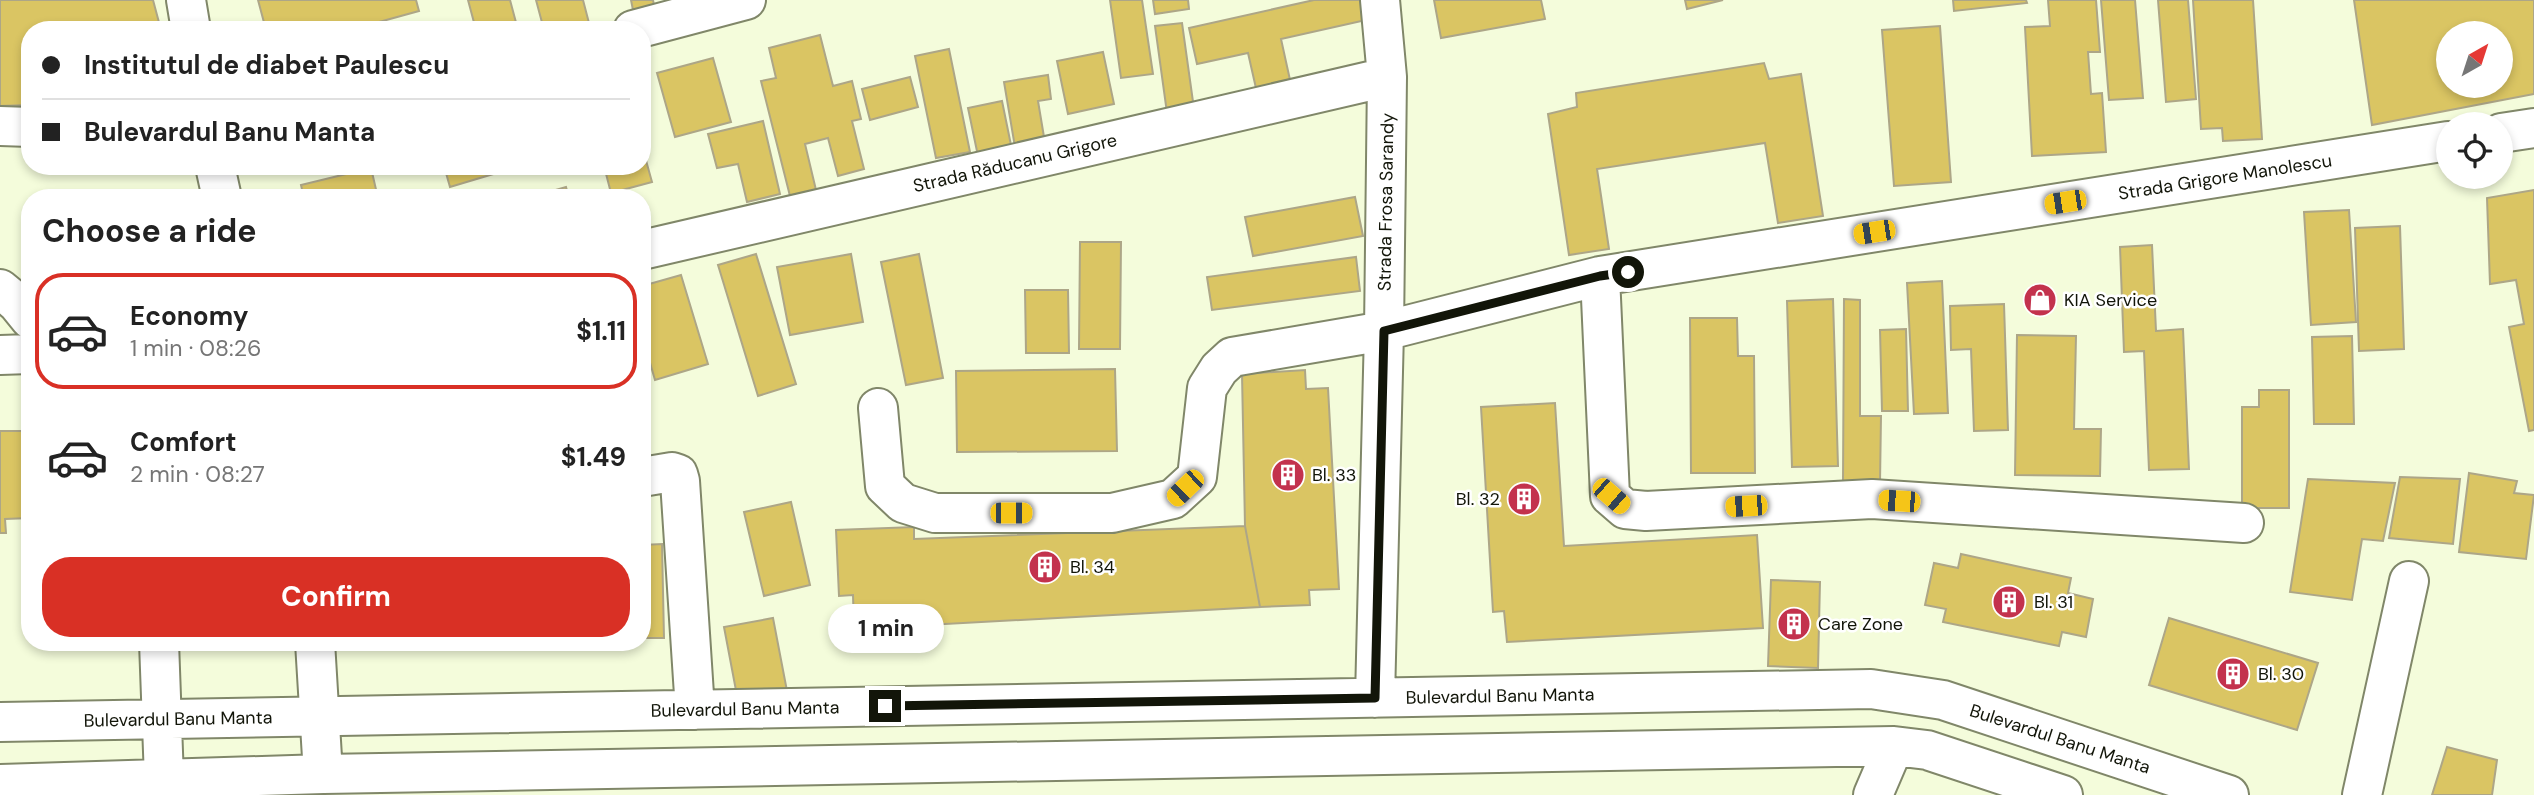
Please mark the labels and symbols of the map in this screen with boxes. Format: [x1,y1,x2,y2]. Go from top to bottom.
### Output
north arrow [2436,21,2513,98]
street label: Strada Frosa Sarandy [1372,113,1400,291]
street label: Strada Răducanu Grigore [911,128,1119,198]
street label: Strada Grigore Manolescu [2116,148,2334,206]
car [2043,188,2088,216]
car [1852,218,1897,246]
route start [1612,256,1644,288]
shop icon: KIA Service [2021,281,2059,319]
place label: KIA Service [2064,288,2157,312]
building icon: Bl. 33 [1269,456,1307,494]
place label: Bl. 33 [1312,463,1357,487]
car [1163,466,1208,510]
car [1589,474,1634,518]
building icon: Bl. 32 [1505,480,1543,518]
place label: Bl. 32 [1456,487,1500,511]
car [1878,489,1921,513]
car [1725,494,1768,518]
car [991,503,1033,524]
building icon: Bl. 34 [1026,548,1064,586]
place label: Bl. 34 [1070,555,1115,579]
building icon: Bl. 31 [1990,583,2028,621]
place label: Bl. 31 [2034,590,2073,614]
callout: 1 min [827,604,943,654]
building icon: Care Zone [1775,605,1813,643]
place label: Care Zone [1818,612,1903,636]
building icon: Bl. 30 [2214,655,2252,693]
place label: Bl. 30 [2258,662,2304,686]
street label: Bulevardul Banu Manta [1405,682,1595,710]
route end [869,690,901,722]
street label: Bulevardul Banu Manta [650,695,840,723]
street label: Bulevardul Banu Manta [1967,698,2153,780]
street label: Bulevardul Banu Manta [83,705,273,733]

